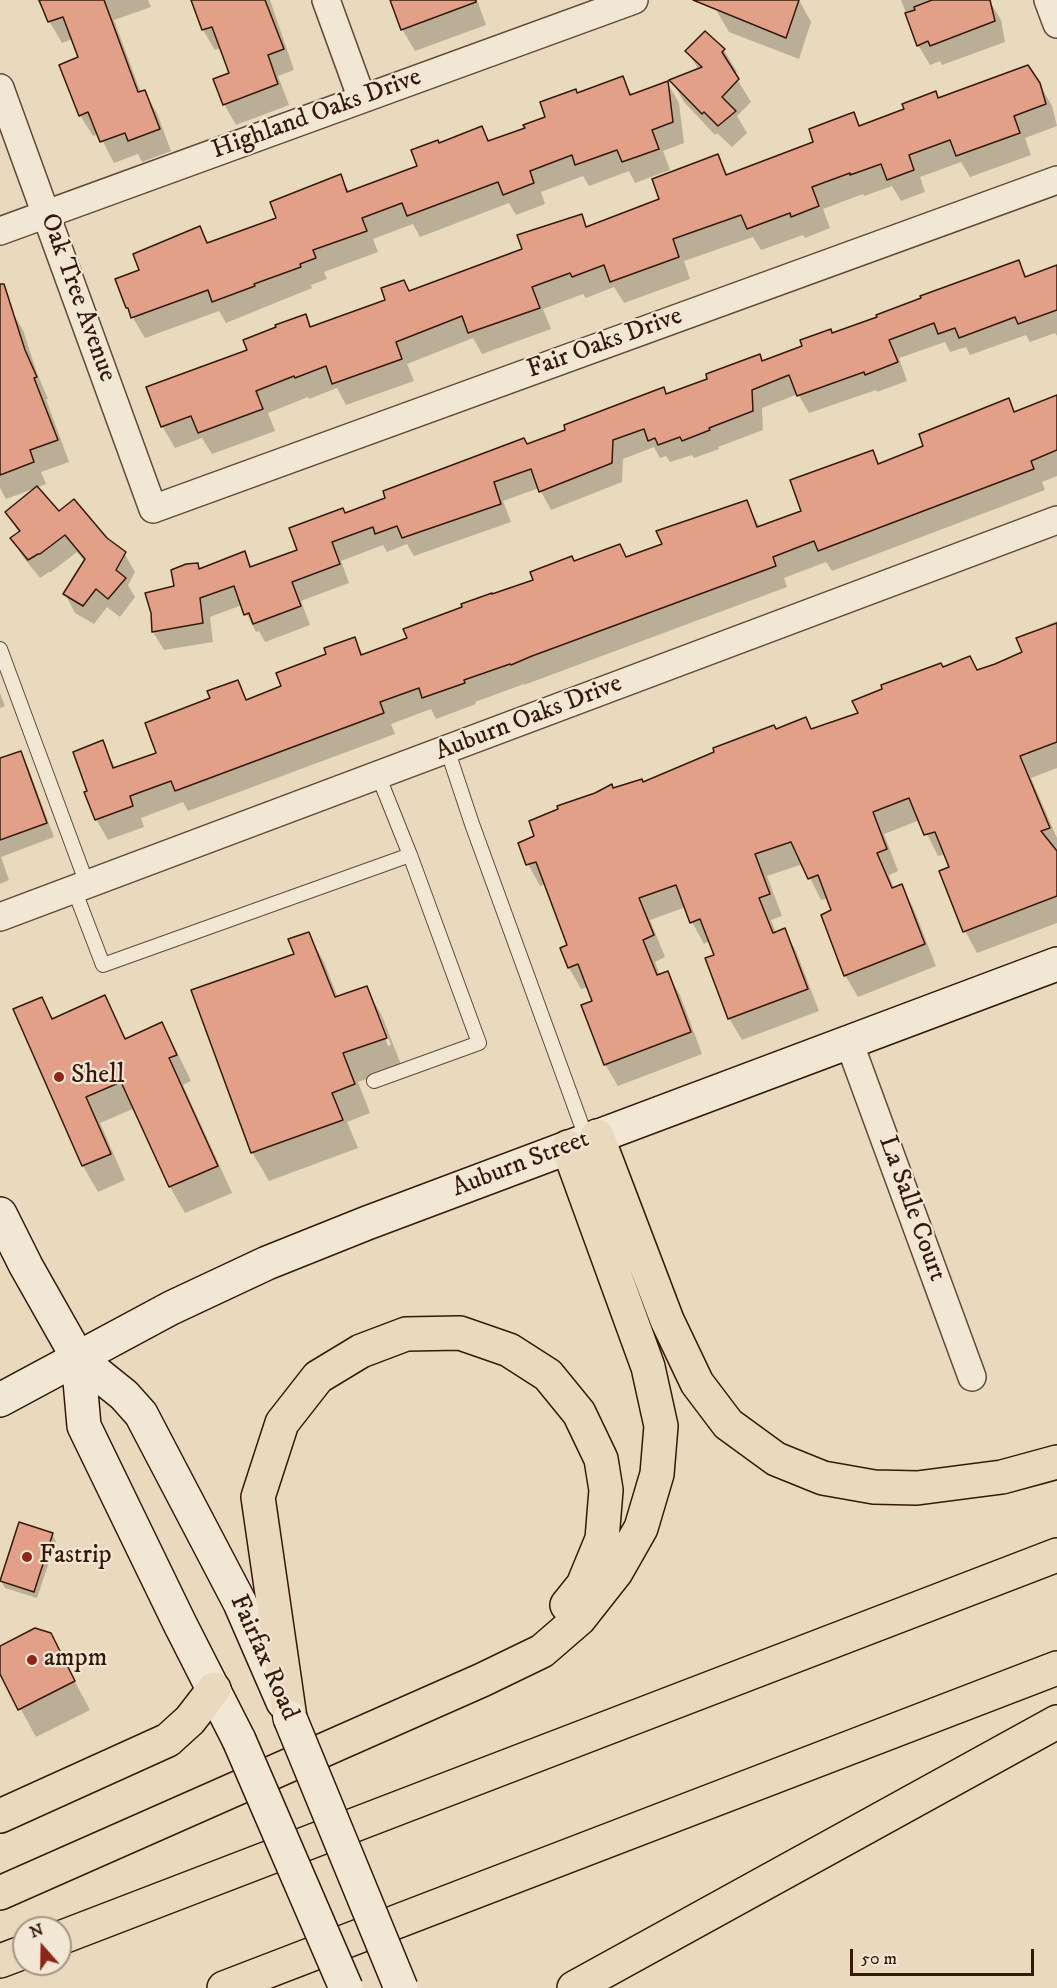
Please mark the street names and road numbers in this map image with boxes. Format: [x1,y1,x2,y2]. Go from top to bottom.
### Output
street label: Highland Oaks Drive [208,63,426,167]
street label: Oak Tree Avenue [32,210,122,386]
street label: Fair Oaks Drive [523,302,687,386]
street label: Auburn Oaks Drive [431,669,627,769]
street label: Auburn Street [448,1125,594,1205]
street label: La Salle Court [870,1132,952,1286]
street label: Fairfax Road [221,1590,305,1726]

